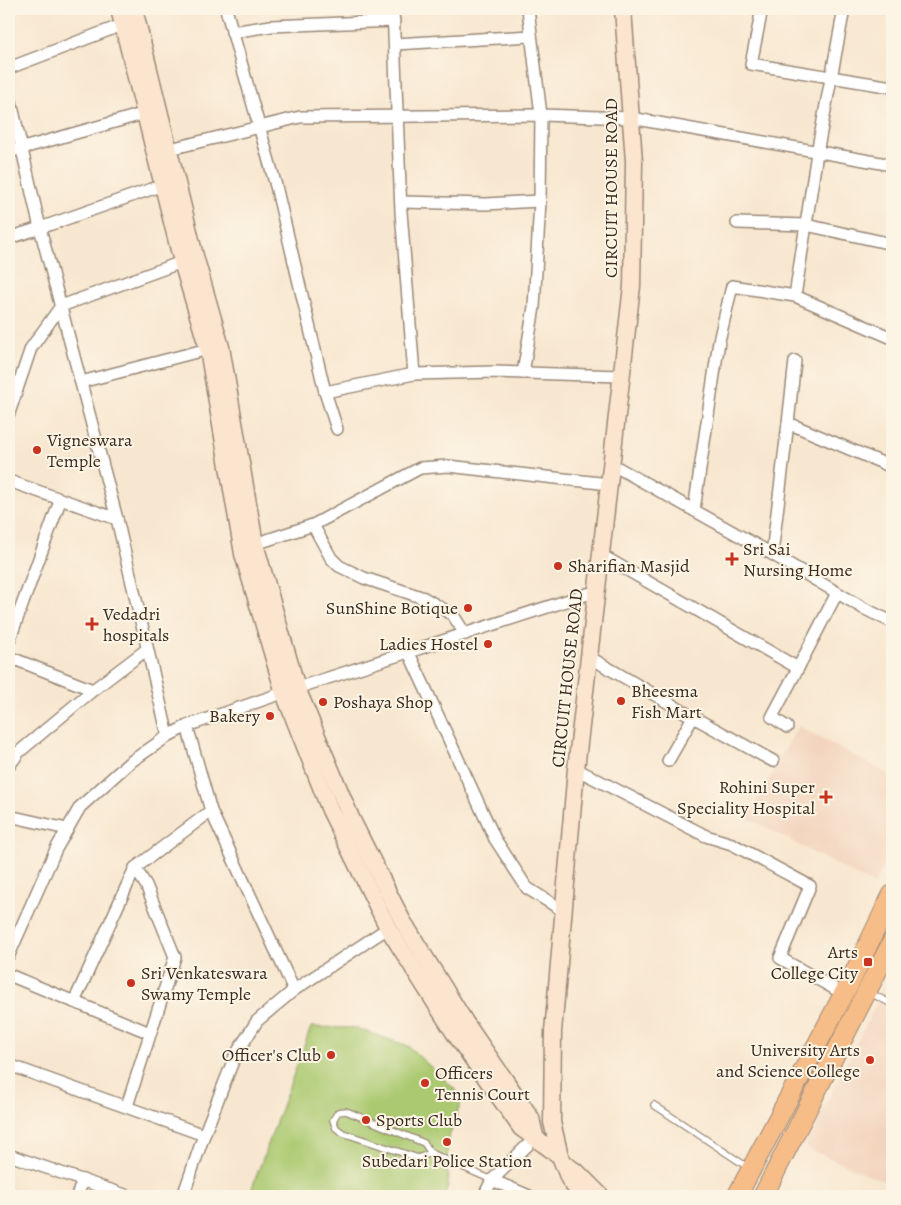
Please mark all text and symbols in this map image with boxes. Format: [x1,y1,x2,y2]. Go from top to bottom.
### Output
street label: CIRCUIT HOUSE ROAD [599,98,623,278]
place label: Vigneswara Temple [46,428,133,473]
marker: Vigneswara Temple [31,444,43,456]
place label: Sri Sai Nursing Home [743,537,853,582]
marker: Sri Sai Nursing Home [725,552,739,566]
place label: Sharifian Masjid [568,554,690,578]
marker: Sharifian Masjid [552,560,564,572]
street label: CIRCUIT HOUSE ROAD [546,587,588,769]
place label: SunShine Botique [326,596,458,620]
place label: Vedadri hospitals [102,602,169,647]
marker: SunShine Botique [462,602,474,614]
marker: Vedadri hospitals [85,617,99,631]
place label: Ladies Hostel [379,632,479,656]
marker: Ladies Hostel [482,638,494,650]
place label: Bheesma Fish Mart [631,679,702,724]
place label: Poshaya Shop [333,690,433,714]
marker: Bheesma Fish Mart [615,695,627,707]
marker: Poshaya Shop [317,696,329,708]
place label: Bakery [209,704,261,728]
marker: Bakery [264,710,276,722]
place label: Rohini Super Speciality Hospital [677,775,816,820]
marker: Rohini Super Speciality Hospital [819,790,833,804]
place label: Arts College City [771,940,859,985]
marker: Arts College City [862,956,874,968]
place label: Sri Venkateswara Swamy Temple [141,961,268,1006]
marker: Sri Venkateswara Swamy Temple [125,977,137,989]
place label: University Arts and Science College [716,1038,860,1083]
place label: Officer's Club [222,1043,321,1067]
marker: Officer's Club [325,1049,337,1061]
marker: University Arts and Science College [864,1054,876,1066]
place label: Officers Tennis Court [435,1061,530,1106]
marker: Officers Tennis Court [419,1077,431,1089]
place label: Sports Club [376,1108,462,1132]
marker: Sports Club [360,1114,372,1126]
marker: Subedari Police Station [441,1136,453,1148]
place label: Subedari Police Station [362,1149,532,1173]

